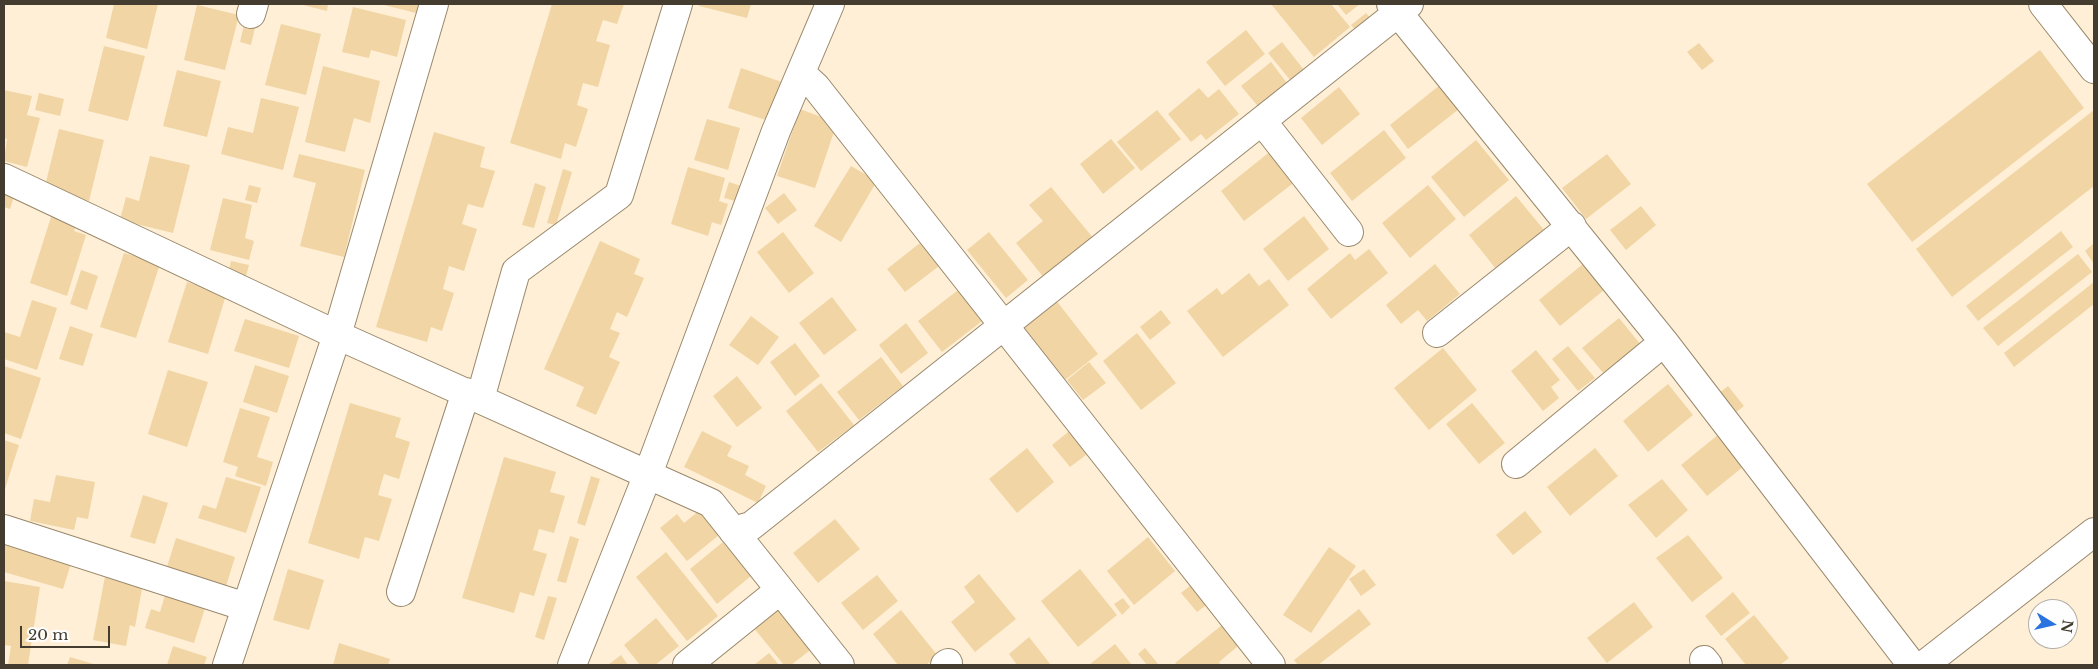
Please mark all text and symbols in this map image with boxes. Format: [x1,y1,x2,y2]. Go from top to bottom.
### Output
north arrow [2028,599,2078,649]
scale bar [22,616,112,648]
text: N [2057,618,2077,634]
text: 20 m [28,625,68,644]

